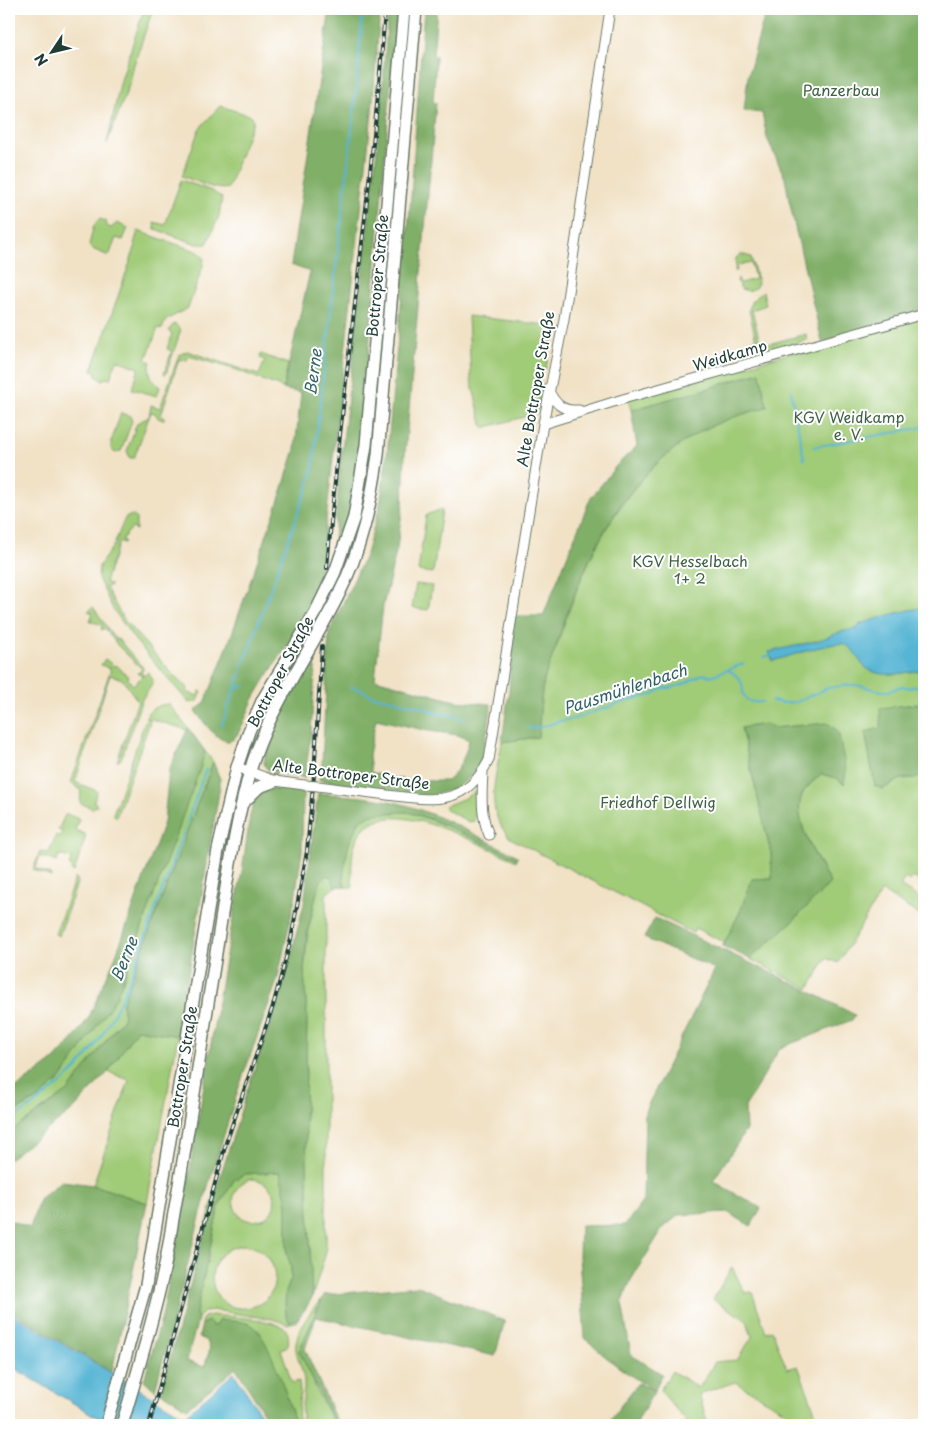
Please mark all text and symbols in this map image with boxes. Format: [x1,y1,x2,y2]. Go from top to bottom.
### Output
north arrow [28,28,78,78]
text: N [29,49,53,70]
park label: Panzerbau [803,78,879,101]
street label: Bottroper Straße [360,213,393,338]
street label: Alte Bottroper Straße [509,309,560,468]
street label: Weidkamp [690,333,770,376]
water label: Berne [297,346,327,397]
park label: KGV Weidkamp e. V. [793,405,905,445]
park label: KGV Hesselbach 1+ 2 [632,549,748,589]
street label: Bottroper Straße [241,611,319,731]
water label: Pausmühlenbach [560,657,690,719]
street label: Alte Bottroper Straße [271,752,431,795]
park label: Friedhof Dellwig [600,790,716,813]
water label: Berne [103,931,143,985]
street label: Bottroper Straße [161,1004,203,1129]

